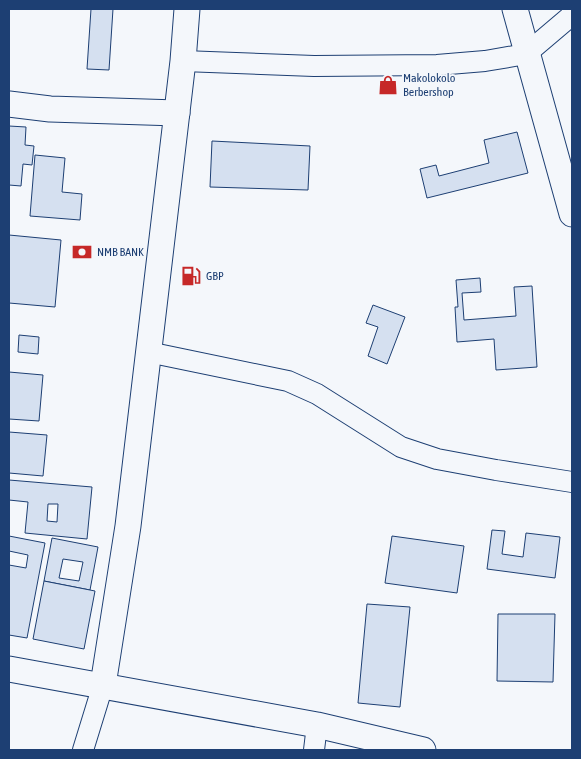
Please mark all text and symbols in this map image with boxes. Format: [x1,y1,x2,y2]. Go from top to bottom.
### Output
place label: Makolokolo Berbershop [403,71,456,99]
shop icon: Makolokolo Berbershop [377,74,399,96]
bank icon: NMB BANK [71,241,93,263]
place label: NMB BANK [97,245,144,259]
fuel station icon: GBP [180,265,202,287]
place label: GBP [206,269,224,283]

